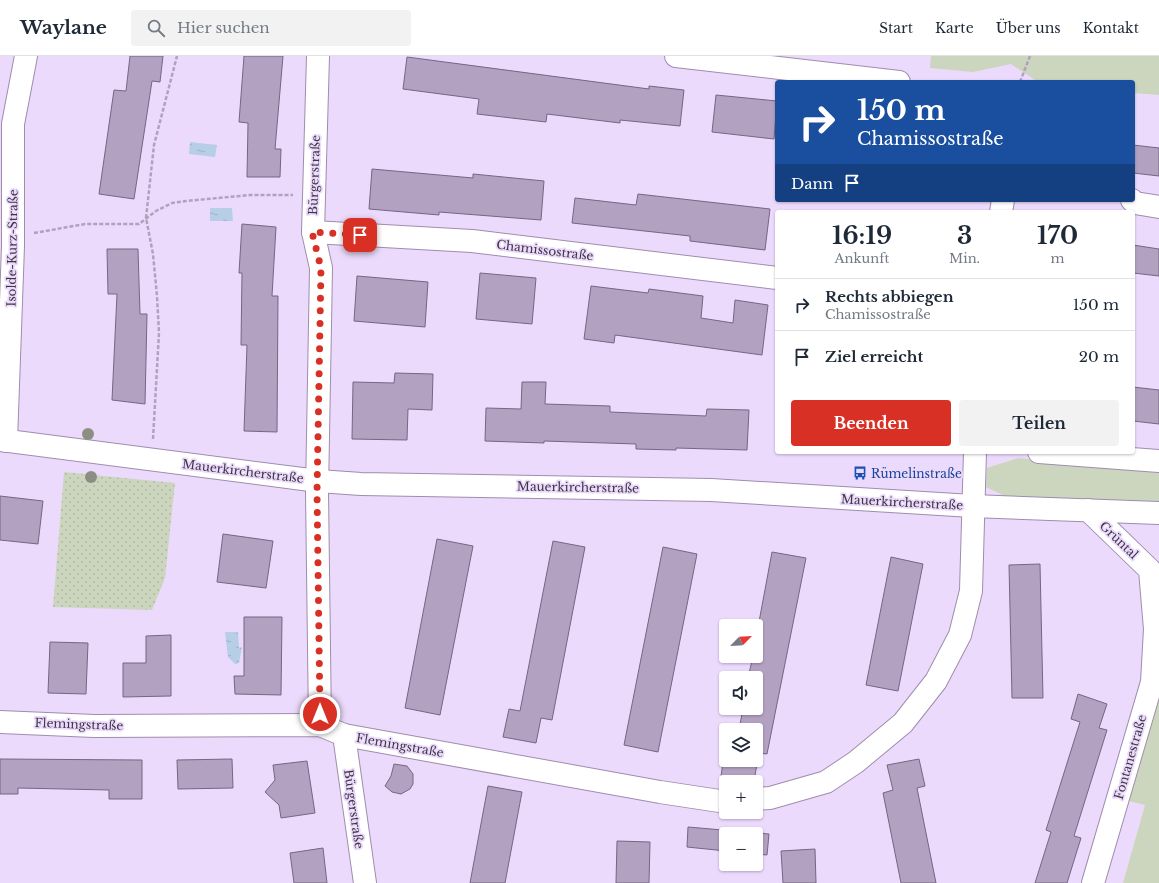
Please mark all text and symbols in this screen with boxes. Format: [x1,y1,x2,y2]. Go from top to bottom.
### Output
search box [131,10,411,46]
text: Waylane [20,16,107,39]
icon: search [145,17,167,39]
text: Hier suchen [177,18,270,37]
text: Start [879,19,913,37]
text: Karte [935,19,974,37]
text: Über uns [996,19,1061,37]
text: Kontakt [1083,19,1139,37]
text: 150 m [857,93,945,128]
icon: right [791,96,843,148]
text: Chamissostraße [857,128,1004,150]
street label: Bürgerstraße [305,135,323,215]
icon: arrive [841,172,863,194]
text: Dann [791,174,833,193]
street label: Isolde-Kurz-Straße [3,189,21,307]
pin [343,218,377,252]
text: 16:19 [832,221,892,250]
text: 3 [957,221,972,250]
text: 170 [1037,221,1078,250]
icon: arrive [349,224,371,246]
street label: Chamissostraße [496,237,595,263]
text: Ankunft [835,250,890,267]
text: Min. [949,250,980,267]
text: m [1051,250,1064,267]
text: Rechts abbiegen [825,287,954,306]
icon: right [791,294,813,316]
text: 150 m [1073,295,1119,314]
text: Chamissostraße [825,306,931,323]
icon: arrive [791,346,813,368]
text: Ziel erreicht [825,347,923,366]
text: 20 m [1079,347,1119,366]
button: Beenden [791,400,951,446]
button: Teilen [959,400,1119,446]
street label: Mauerkircherstraße [181,456,305,486]
bus stop icon: Rümelinstraße [852,465,868,481]
place label: Rümelinstraße [871,466,962,481]
street label: Mauerkircherstraße [517,478,639,496]
street label: Mauerkircherstraße [841,491,964,513]
street label: Grüntal [1097,518,1141,562]
north arrow [719,619,763,663]
map controls [719,619,763,871]
button: sound [719,671,763,715]
position arrow [299,693,341,735]
street label: Fontanestraße [1111,713,1149,801]
street label: Flemingstraße [34,715,124,733]
button: layers [719,723,763,767]
street label: Flemingstraße [355,730,445,760]
street label: Bürgerstraße [341,768,367,850]
button: + [719,775,763,819]
button: − [719,827,763,871]

